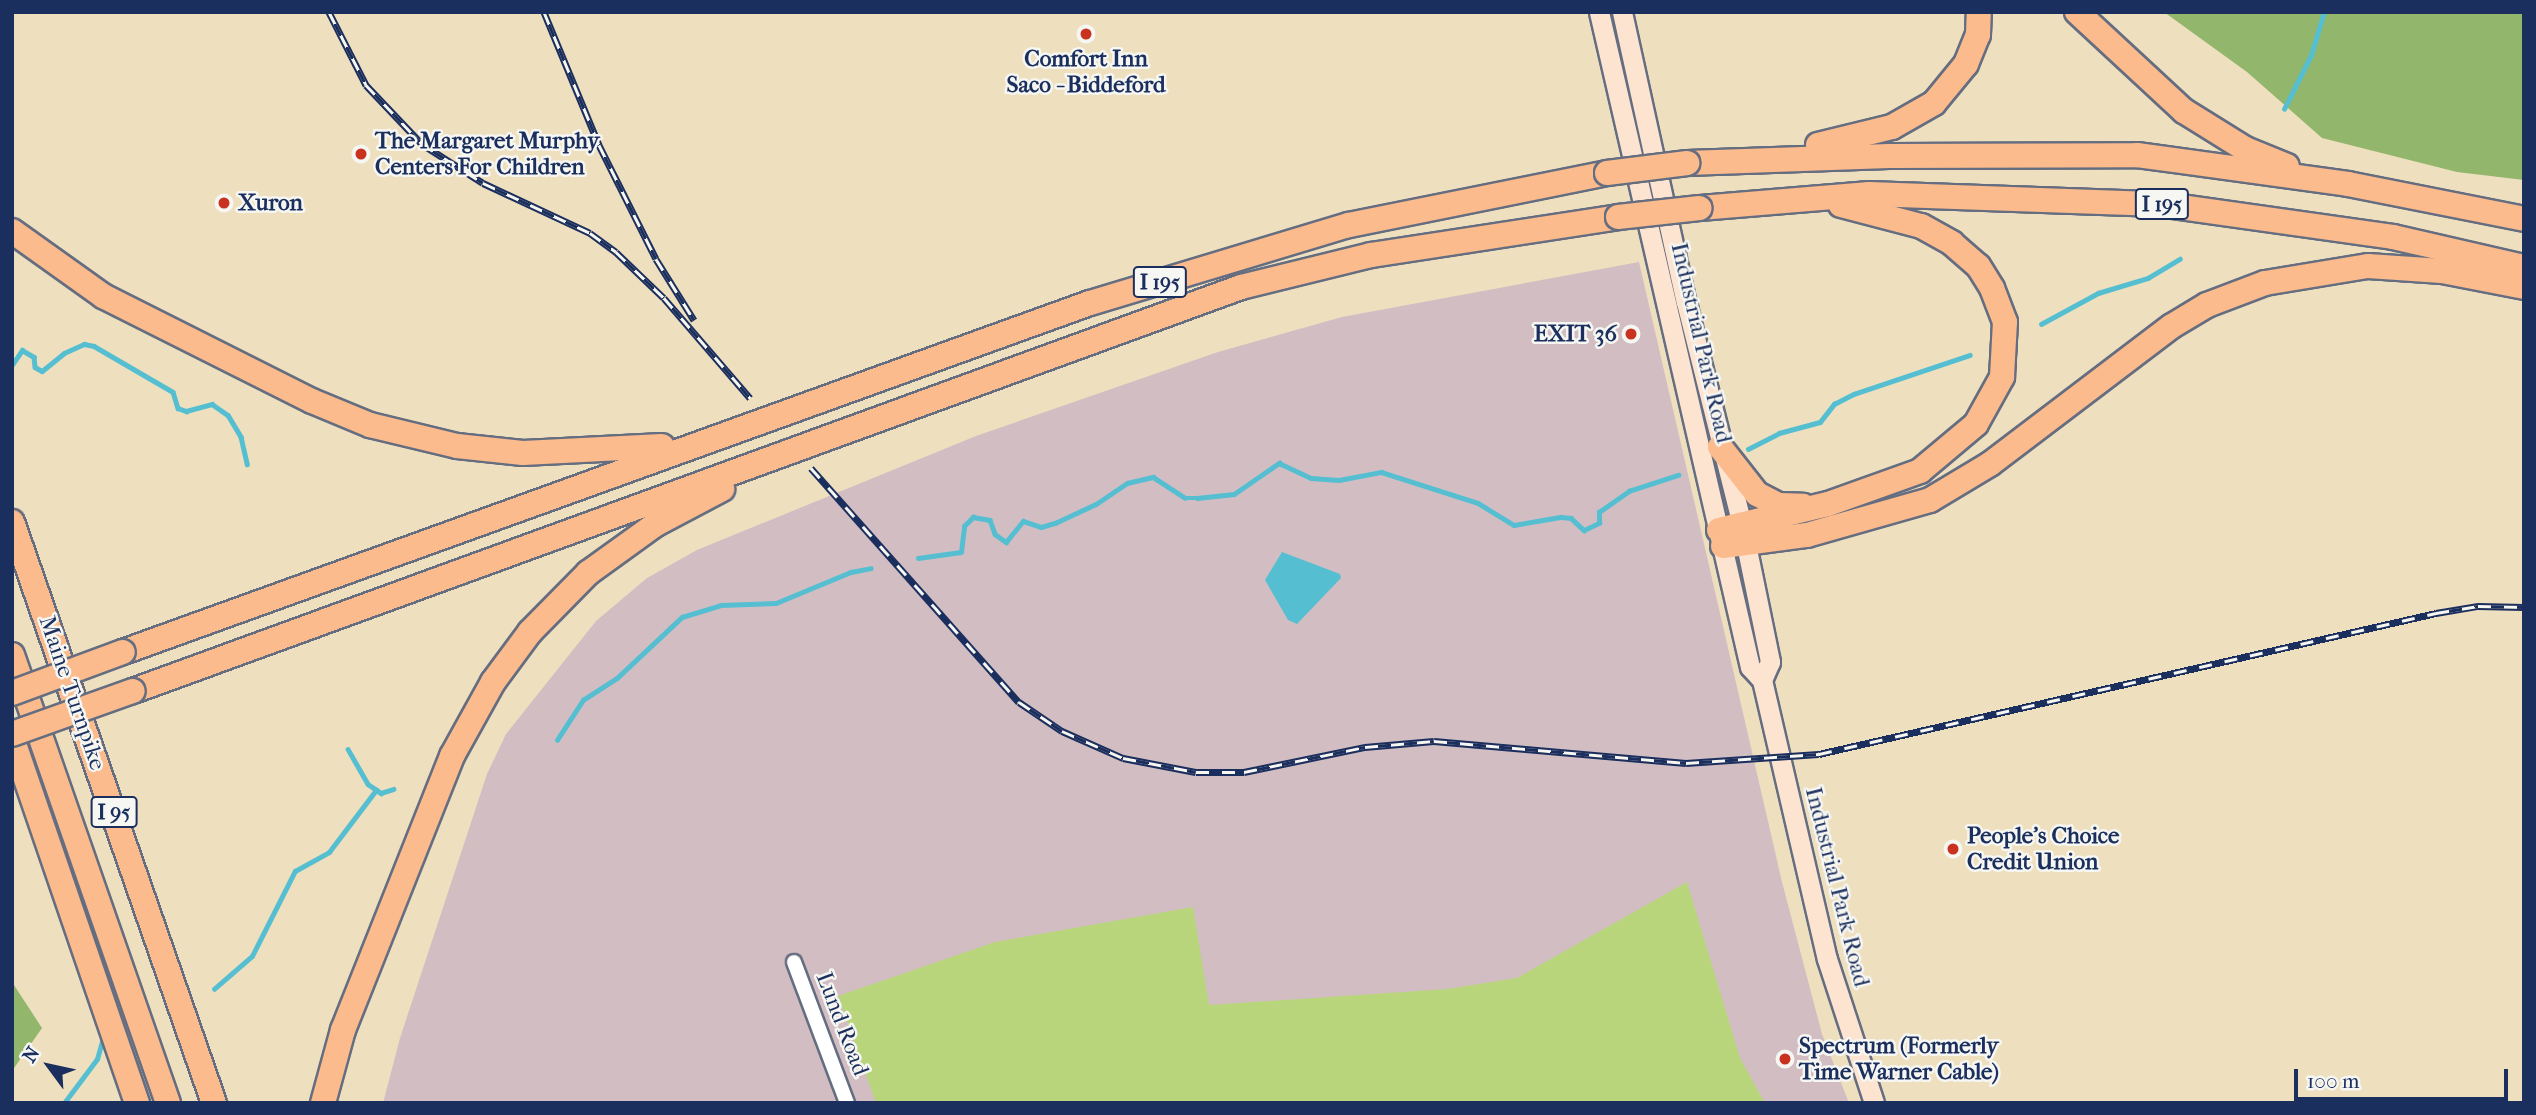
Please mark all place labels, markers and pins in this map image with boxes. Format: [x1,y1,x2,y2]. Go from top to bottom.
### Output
marker: Comfort Inn Saco - Biddeford [1078,26,1094,42]
place label: Comfort Inn Saco - Biddeford [1007,45,1165,99]
place label: The Margaret Murphy Centers For Children [375,127,599,181]
marker: The Margaret Murphy Centers For Children [353,146,369,162]
place label: Xuron [238,189,303,217]
marker: Xuron [216,195,232,211]
place label: EXIT 36 [1534,320,1617,348]
marker: EXIT 36 [1623,326,1639,342]
place label: People's Choice Credit Union [1967,822,2119,876]
marker: People's Choice Credit Union [1945,841,1961,857]
place label: Spectrum (Formerly Time Warner Cable) [1799,1032,1999,1086]
marker: Spectrum (Formerly Time Warner Cable) [1777,1051,1793,1067]

